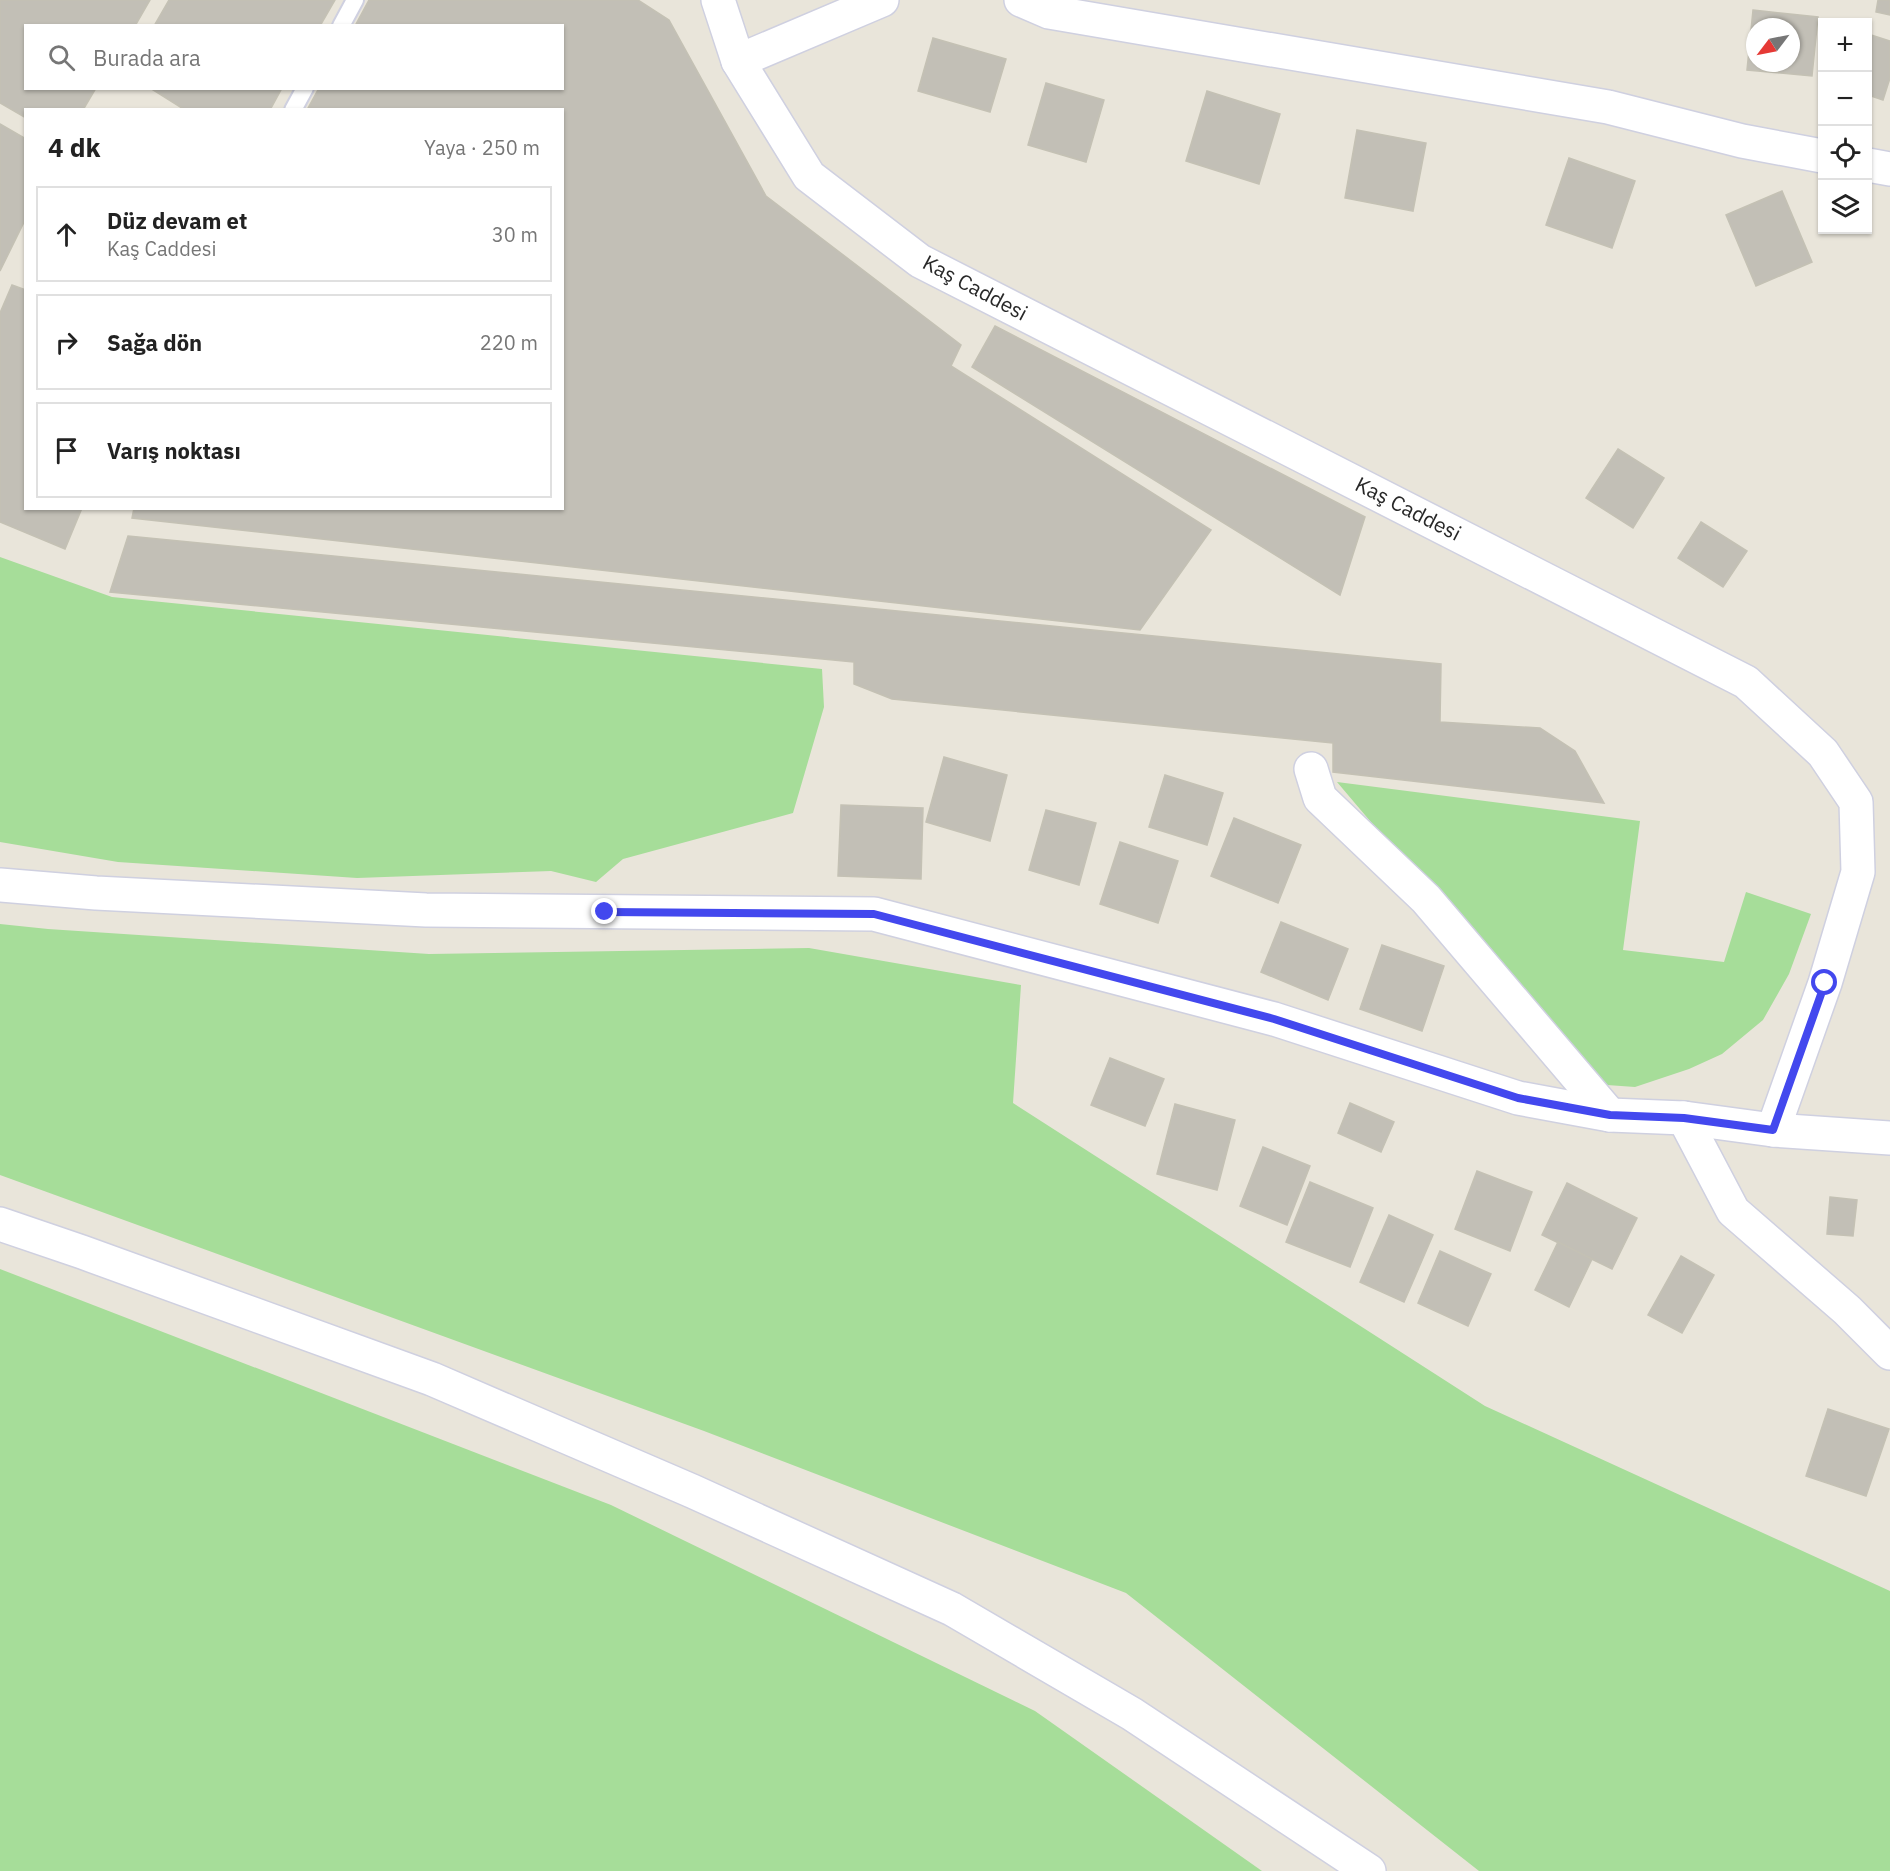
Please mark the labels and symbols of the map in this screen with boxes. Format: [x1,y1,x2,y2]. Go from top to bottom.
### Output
north arrow [1746,18,1800,72]
street label: Kaş Caddesi [918,248,1033,326]
street label: Kaş Caddesi [1351,470,1466,547]
route end [591,898,617,924]
route start [1811,969,1837,995]

